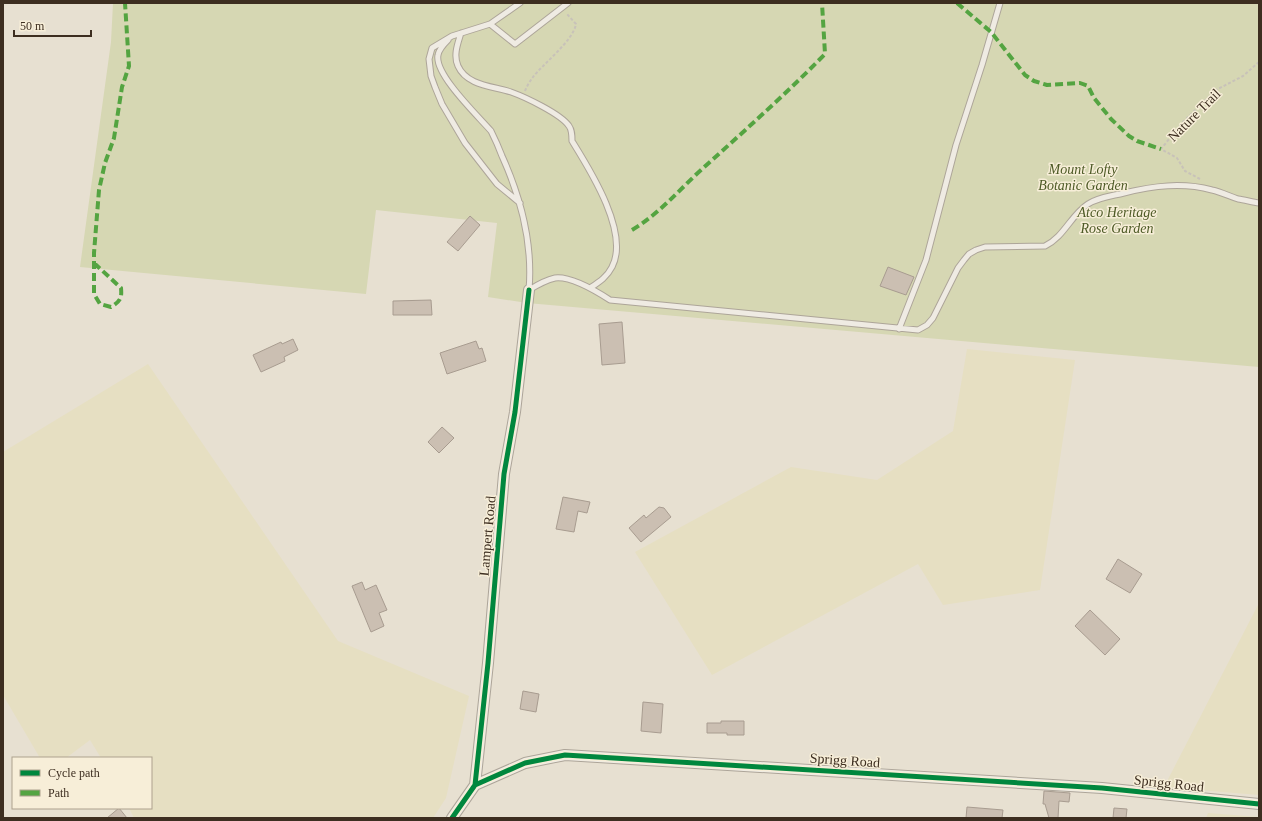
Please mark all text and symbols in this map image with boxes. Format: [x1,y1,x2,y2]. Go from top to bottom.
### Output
scale bar [14,12,91,38]
text: 50 m [20,19,45,33]
street label: Nature Trail [1165,86,1224,145]
park label: Mount Lofty Botanic Garden [1038,162,1128,193]
park label: Atco Heritage Rose Garden [1077,205,1156,236]
street label: Lampert Road [477,495,498,577]
street label: Sprigg Road [809,751,881,770]
legend [12,757,152,809]
text: Cycle path [48,766,100,780]
street label: Sprigg Road [1133,772,1205,795]
text: Path [48,786,69,800]

